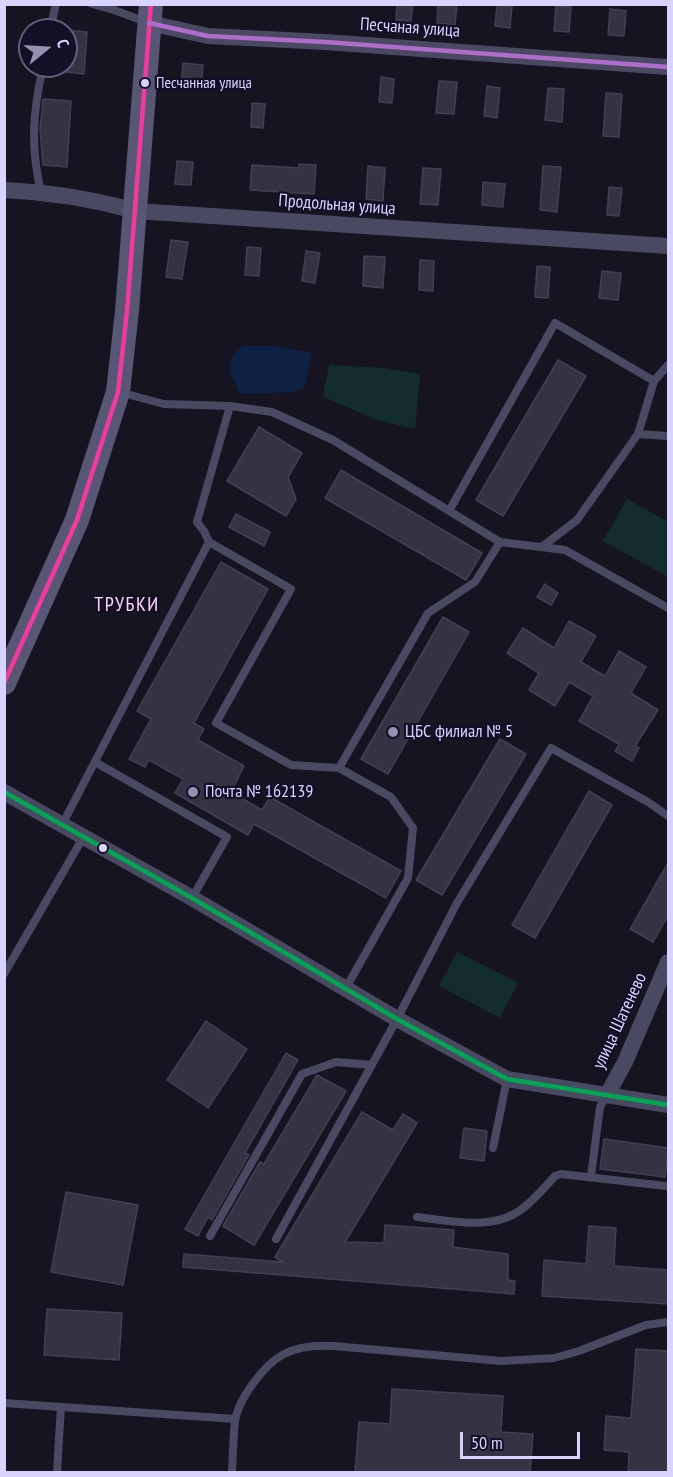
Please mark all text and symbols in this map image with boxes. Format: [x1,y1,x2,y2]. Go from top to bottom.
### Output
street label: Песчаная улица [359,14,461,42]
north arrow [18,18,78,78]
text: С [53,36,74,50]
place label: Песчанная улица [156,73,252,93]
marker: Песчанная улица [139,77,151,89]
street label: Продольная улица [278,190,396,220]
district label: ТРУБКИ [94,593,160,617]
place label: ЦБС филиал № 5 [405,721,513,743]
marker: ЦБС филиал № 5 [386,725,400,739]
place label: Почта № 162139 [205,781,313,803]
marker: Почта № 162139 [186,785,200,799]
unlabelled marker [97,842,109,854]
street label: улица Шатенево [588,969,652,1073]
scale bar [463,1420,583,1458]
text: 50 m [471,1431,503,1454]

